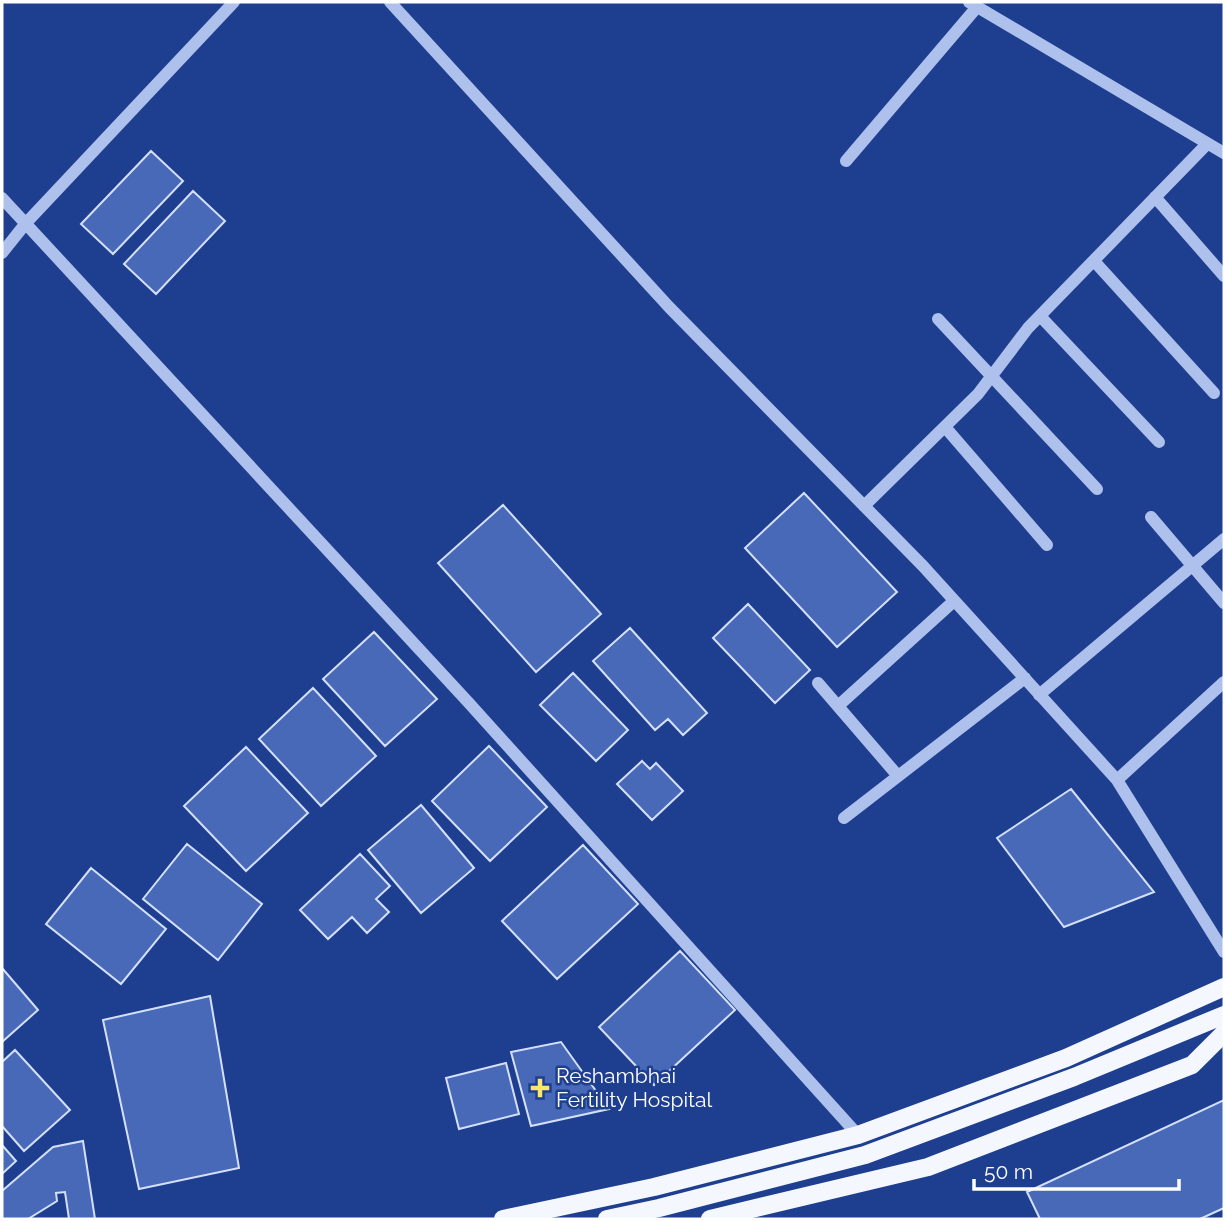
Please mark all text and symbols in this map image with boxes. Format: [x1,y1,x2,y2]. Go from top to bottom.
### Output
place label: Reshambhai Fertility Hospital [556,1063,712,1112]
marker: Reshambhai Fertility Hospital [530,1078,550,1098]
scale bar [974,1148,1179,1192]
text: 50 m [984,1159,1033,1184]

